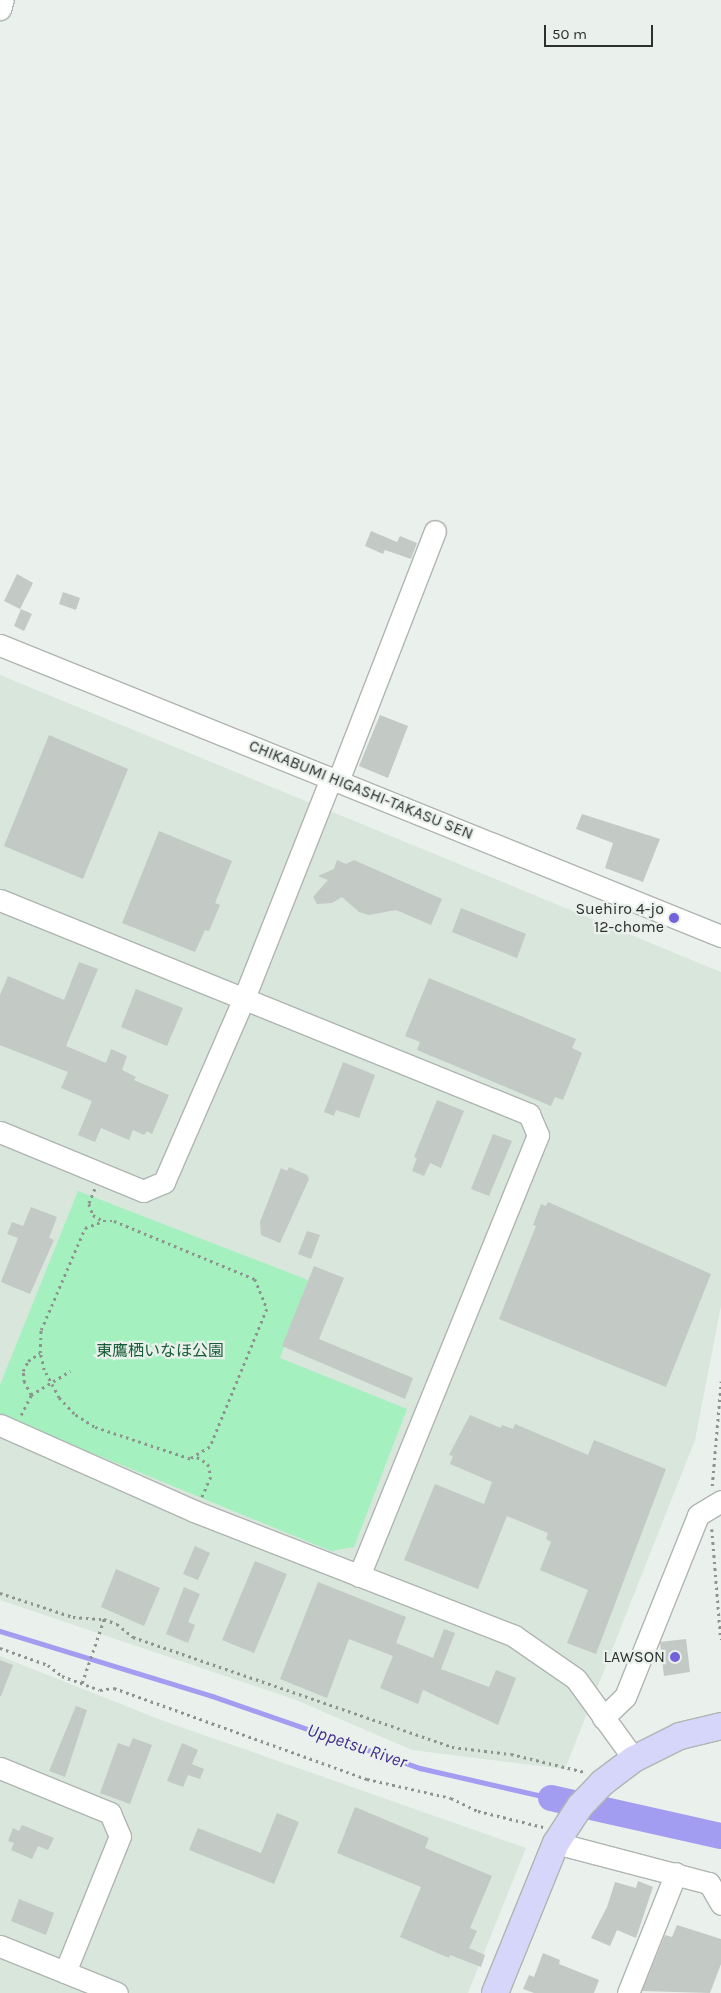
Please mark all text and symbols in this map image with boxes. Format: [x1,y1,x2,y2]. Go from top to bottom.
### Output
scale bar [546,15,655,47]
text: 50 m [552,25,587,43]
street label: CHIKABUMI HIGASHI-TAKASU SEN [246,736,476,844]
place label: Suehiro 4-jo 12-chome [575,899,664,937]
marker: Suehiro 4-jo 12-chome [668,912,680,924]
park label: 東鷹栖いなほ公園 [96,1341,224,1361]
place label: LAWSON [604,1647,665,1667]
marker: LAWSON [669,1651,681,1663]
water label: Uppetsu River [304,1719,410,1773]

